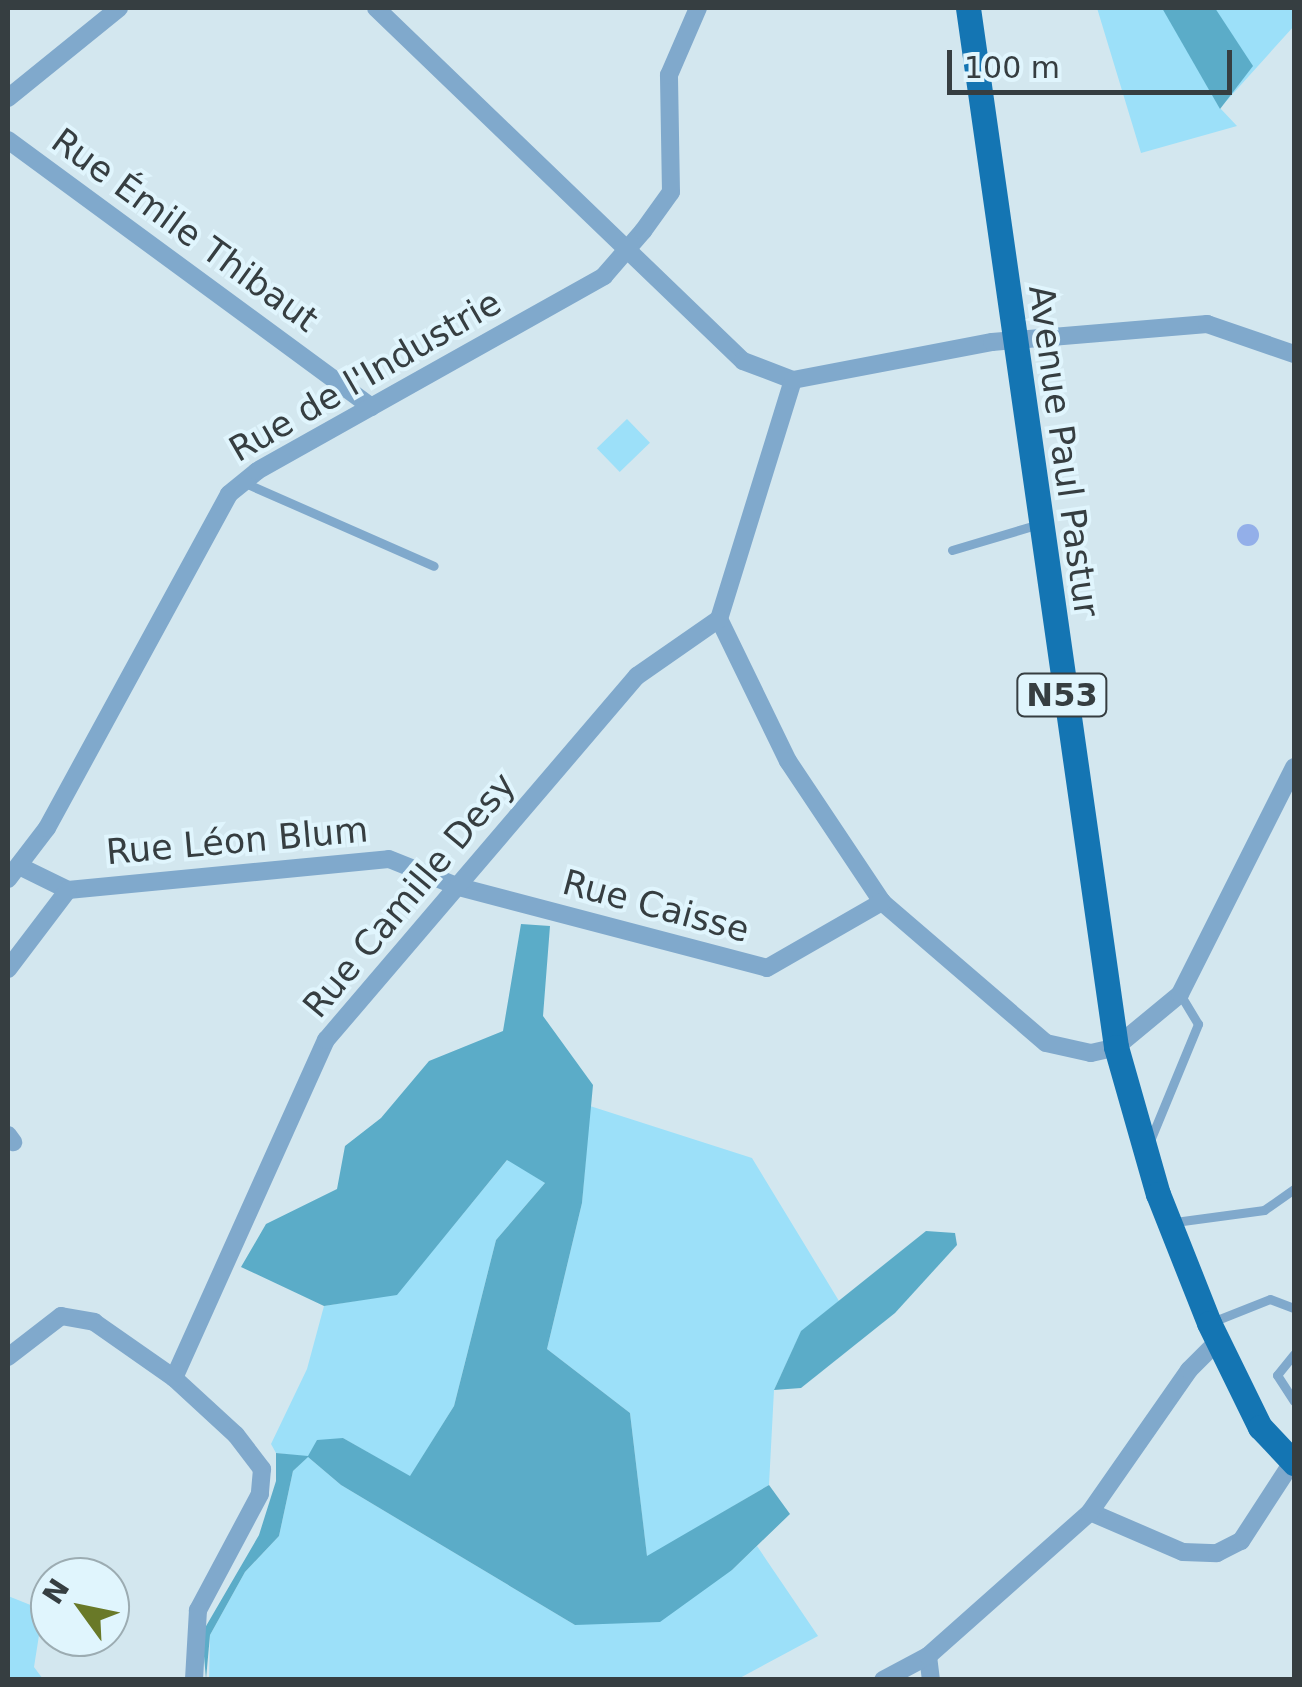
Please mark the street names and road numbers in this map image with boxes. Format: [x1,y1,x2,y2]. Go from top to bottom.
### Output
street label: Rue Émile Thibaut [44,119,326,341]
street label: Rue de l'Industrie [222,281,508,471]
street label: Avenue Paul Pastur [1020,282,1108,620]
road number: N53 [1014,668,1110,722]
street label: Rue Camille Desy [294,764,524,1026]
street label: Rue Léon Blum [104,809,370,873]
street label: Rue Caisse [558,861,754,951]

